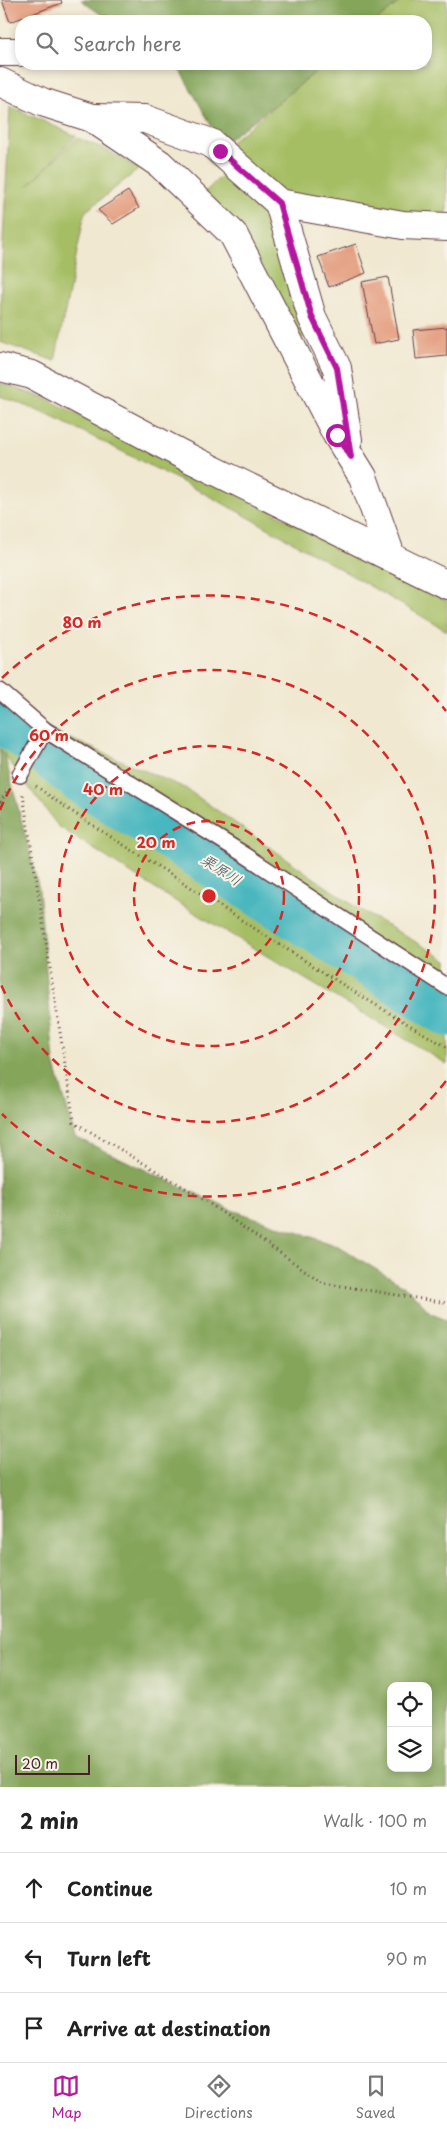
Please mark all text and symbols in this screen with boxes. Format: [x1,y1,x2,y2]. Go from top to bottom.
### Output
search box [15,15,432,70]
icon: search [33,29,61,57]
text: Search here [73,29,182,57]
route end [209,140,232,163]
route start [326,424,349,447]
text: 80 m [62,610,102,633]
text: 60 m [29,723,69,746]
text: 40 m [83,777,123,800]
text: 20 m [137,830,175,853]
water label: 栗原川 [197,847,247,891]
centre of rings [200,887,218,905]
map controls [387,1682,432,1772]
button: locate [387,1682,432,1727]
button: layers [387,1727,432,1772]
scale bar [15,1752,90,1775]
text: 20 m [22,1753,58,1774]
text: 2 min [20,1804,79,1836]
text: Walk · 100 m [323,1808,427,1832]
icon: ahead [20,1874,48,1902]
text: Continue [67,1874,153,1902]
text: 10 m [390,1876,427,1900]
icon: left [20,1944,48,1972]
text: Turn left [67,1944,151,1972]
text: 90 m [386,1946,427,1970]
icon: arrive [20,2014,48,2042]
text: Arrive at destination [67,2014,271,2042]
tab: Map [52,2072,81,2123]
tab: Directions [185,2072,253,2123]
tab: Saved [356,2072,395,2123]

